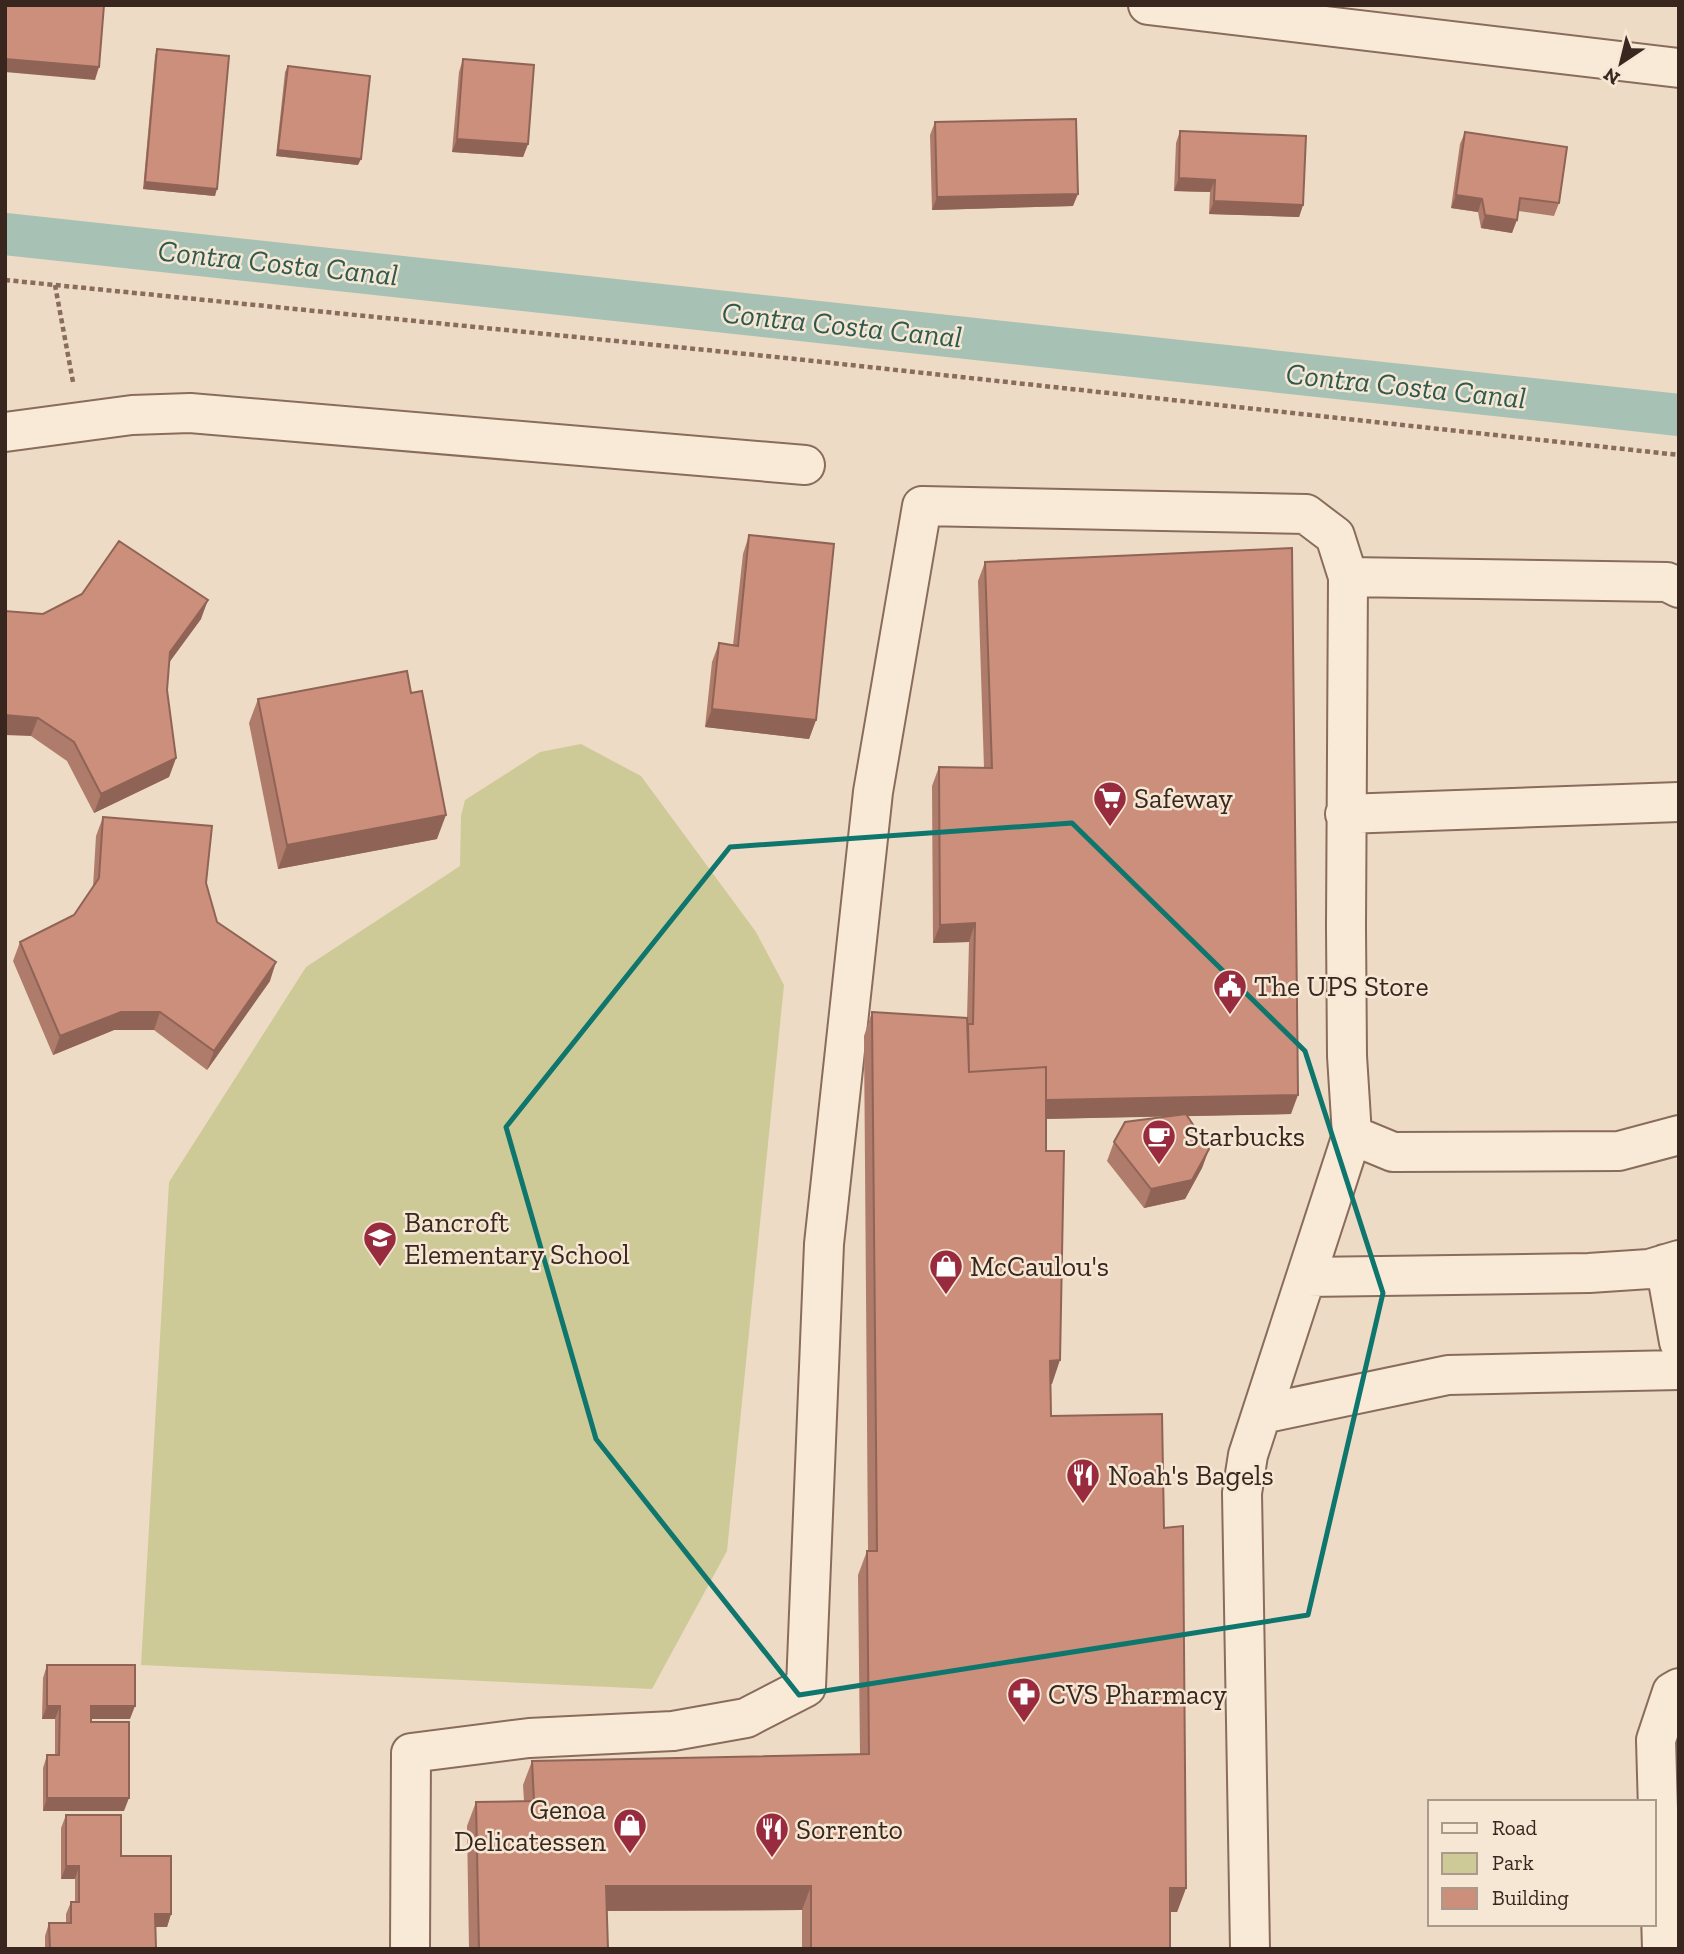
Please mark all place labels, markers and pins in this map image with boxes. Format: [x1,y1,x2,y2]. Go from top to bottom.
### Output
supermarket icon: Safeway [1091,779,1129,828]
place label: Safeway [1134,782,1233,815]
public building icon: The UPS Store [1211,967,1249,1016]
place label: The UPS Store [1254,970,1429,1003]
cafe icon: Starbucks [1140,1117,1178,1166]
place label: Starbucks [1184,1120,1305,1153]
place label: Bancroft Elementary School [404,1206,630,1271]
school or university icon: Bancroft Elementary School [361,1219,399,1268]
shop icon: McCaulou's [927,1247,965,1296]
place label: McCaulou's [970,1250,1109,1283]
restaurant icon: Noah's Bagels [1064,1456,1102,1505]
place label: Noah's Bagels [1108,1459,1274,1492]
pharmacy icon: CVS Pharmacy [1005,1675,1043,1724]
place label: CVS Pharmacy [1048,1678,1228,1711]
place label: Genoa Delicatessen [454,1793,606,1858]
shop icon: Genoa Delicatessen [611,1806,649,1855]
restaurant icon: Sorrento [753,1810,791,1859]
place label: Sorrento [796,1813,903,1846]

